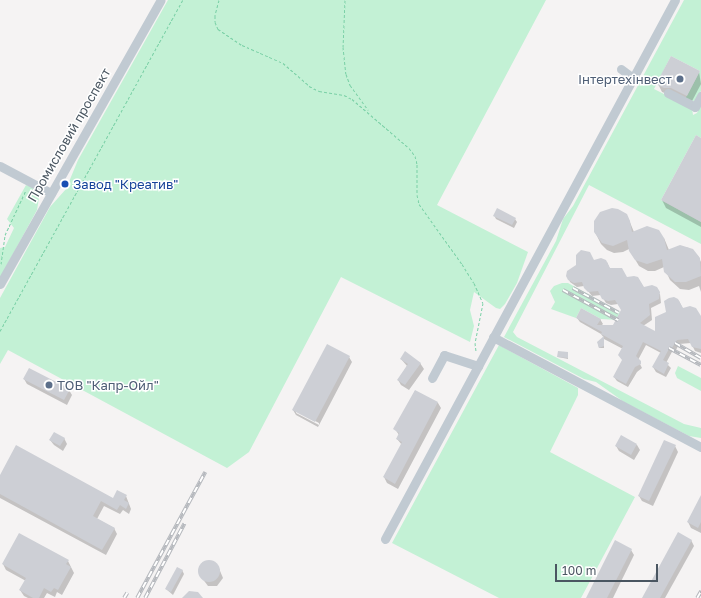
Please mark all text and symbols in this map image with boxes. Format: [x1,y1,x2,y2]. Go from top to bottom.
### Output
street label: Промисловий проспект [24,65,114,205]
place label: Інтертехінвест [578,71,672,87]
marker: Інтертехінвест [675,74,685,84]
place label: Завод "Креатив" [73,176,178,192]
marker: Завод "Креатив" [60,179,70,189]
place label: ТОВ "Капр-Ойл" [57,377,159,393]
marker: ТОВ "Капр-Ойл" [44,380,54,390]
scale bar [557,556,660,582]
text: 100 m [562,563,596,578]

